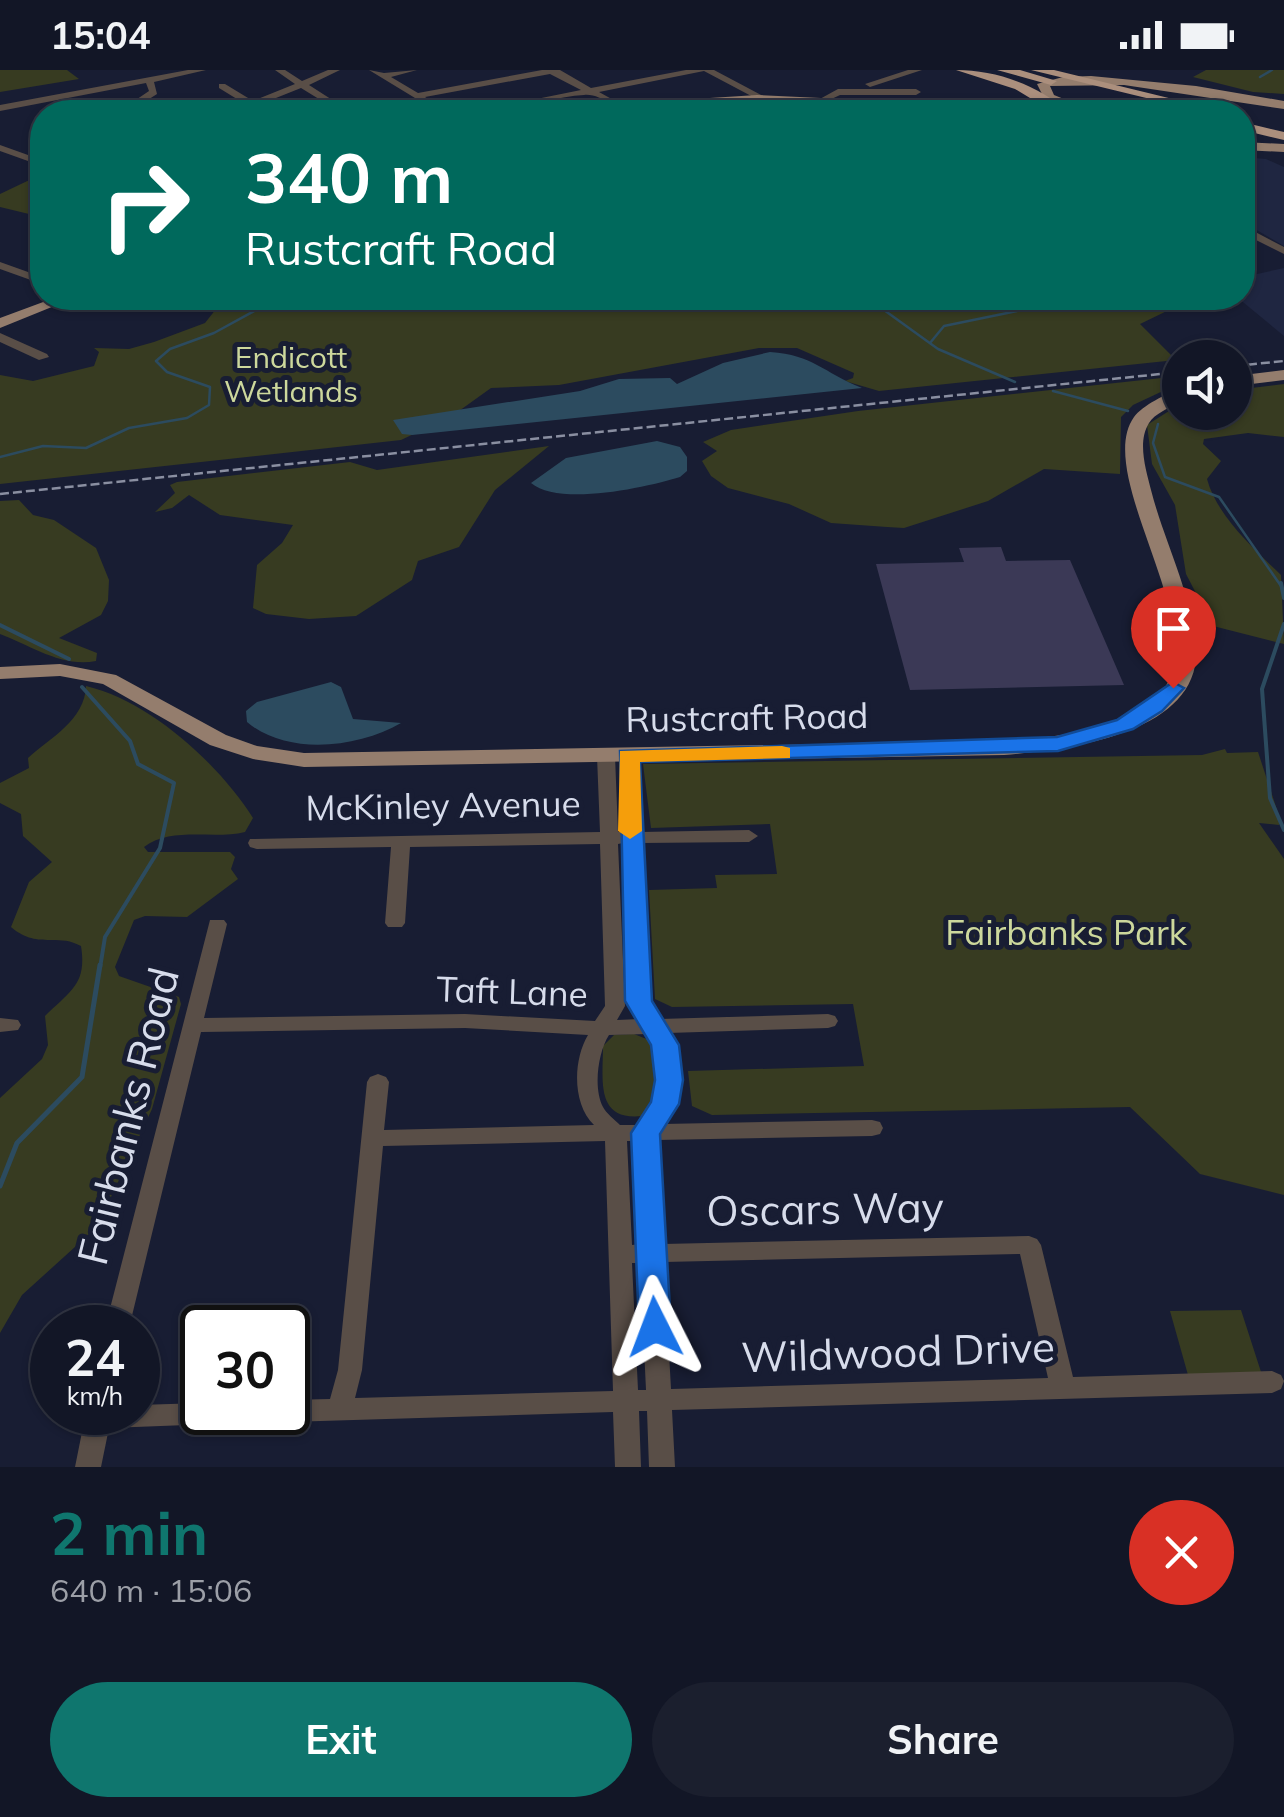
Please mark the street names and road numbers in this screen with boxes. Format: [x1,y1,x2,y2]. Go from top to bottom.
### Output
street label: Rustcraft Road [625,693,869,741]
street label: McKinley Avenue [305,781,581,829]
street label: Fairbanks Road [65,962,190,1270]
street label: Taft Lane [436,966,588,1016]
street label: Oscars Way [706,1180,944,1237]
street label: Wildwood Drive [740,1320,1056,1383]

